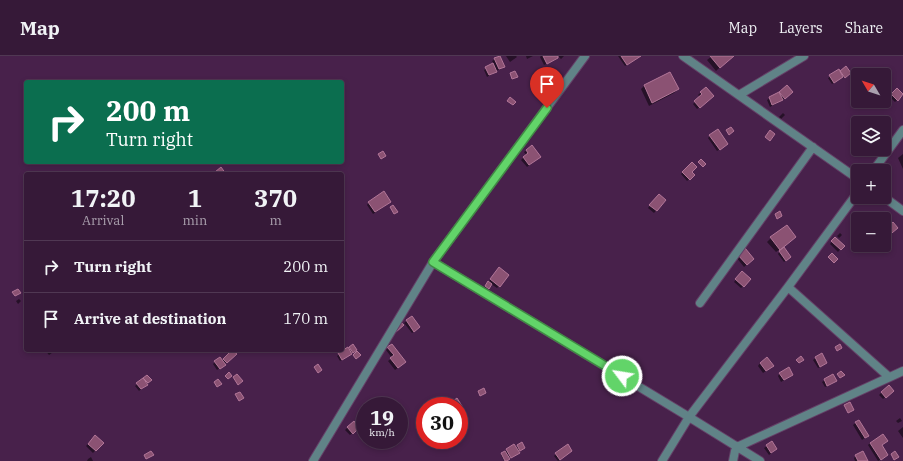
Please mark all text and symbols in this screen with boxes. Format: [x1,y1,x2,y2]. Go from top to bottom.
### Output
text: Map [20,16,60,40]
text: Map [729,19,757,37]
text: Layers [779,19,823,37]
text: Share [845,19,883,37]
pin [530,67,564,108]
north arrow [851,68,891,108]
map controls [851,68,891,252]
icon: arrive [536,73,558,95]
text: 200 m [106,92,190,129]
icon: right [40,96,92,148]
button: layers [851,116,891,156]
text: Turn right [106,128,193,151]
button: + [851,164,891,204]
text: 17:20 [71,182,136,214]
text: 1 [188,182,202,214]
text: 370 [254,182,297,214]
text: Arrival [82,212,124,229]
text: min [182,212,207,229]
text: m [269,212,282,229]
button: − [851,212,891,252]
icon: right [40,256,62,278]
text: Turn right [74,257,152,276]
text: 200 m [283,257,328,276]
icon: arrive [40,308,62,330]
text: Arrive at destination [74,309,226,328]
text: 170 m [283,309,328,328]
position arrow [601,355,643,397]
speed limit sign: 30 [416,397,468,449]
text: 19 [370,404,394,431]
text: km/h [369,426,395,439]

